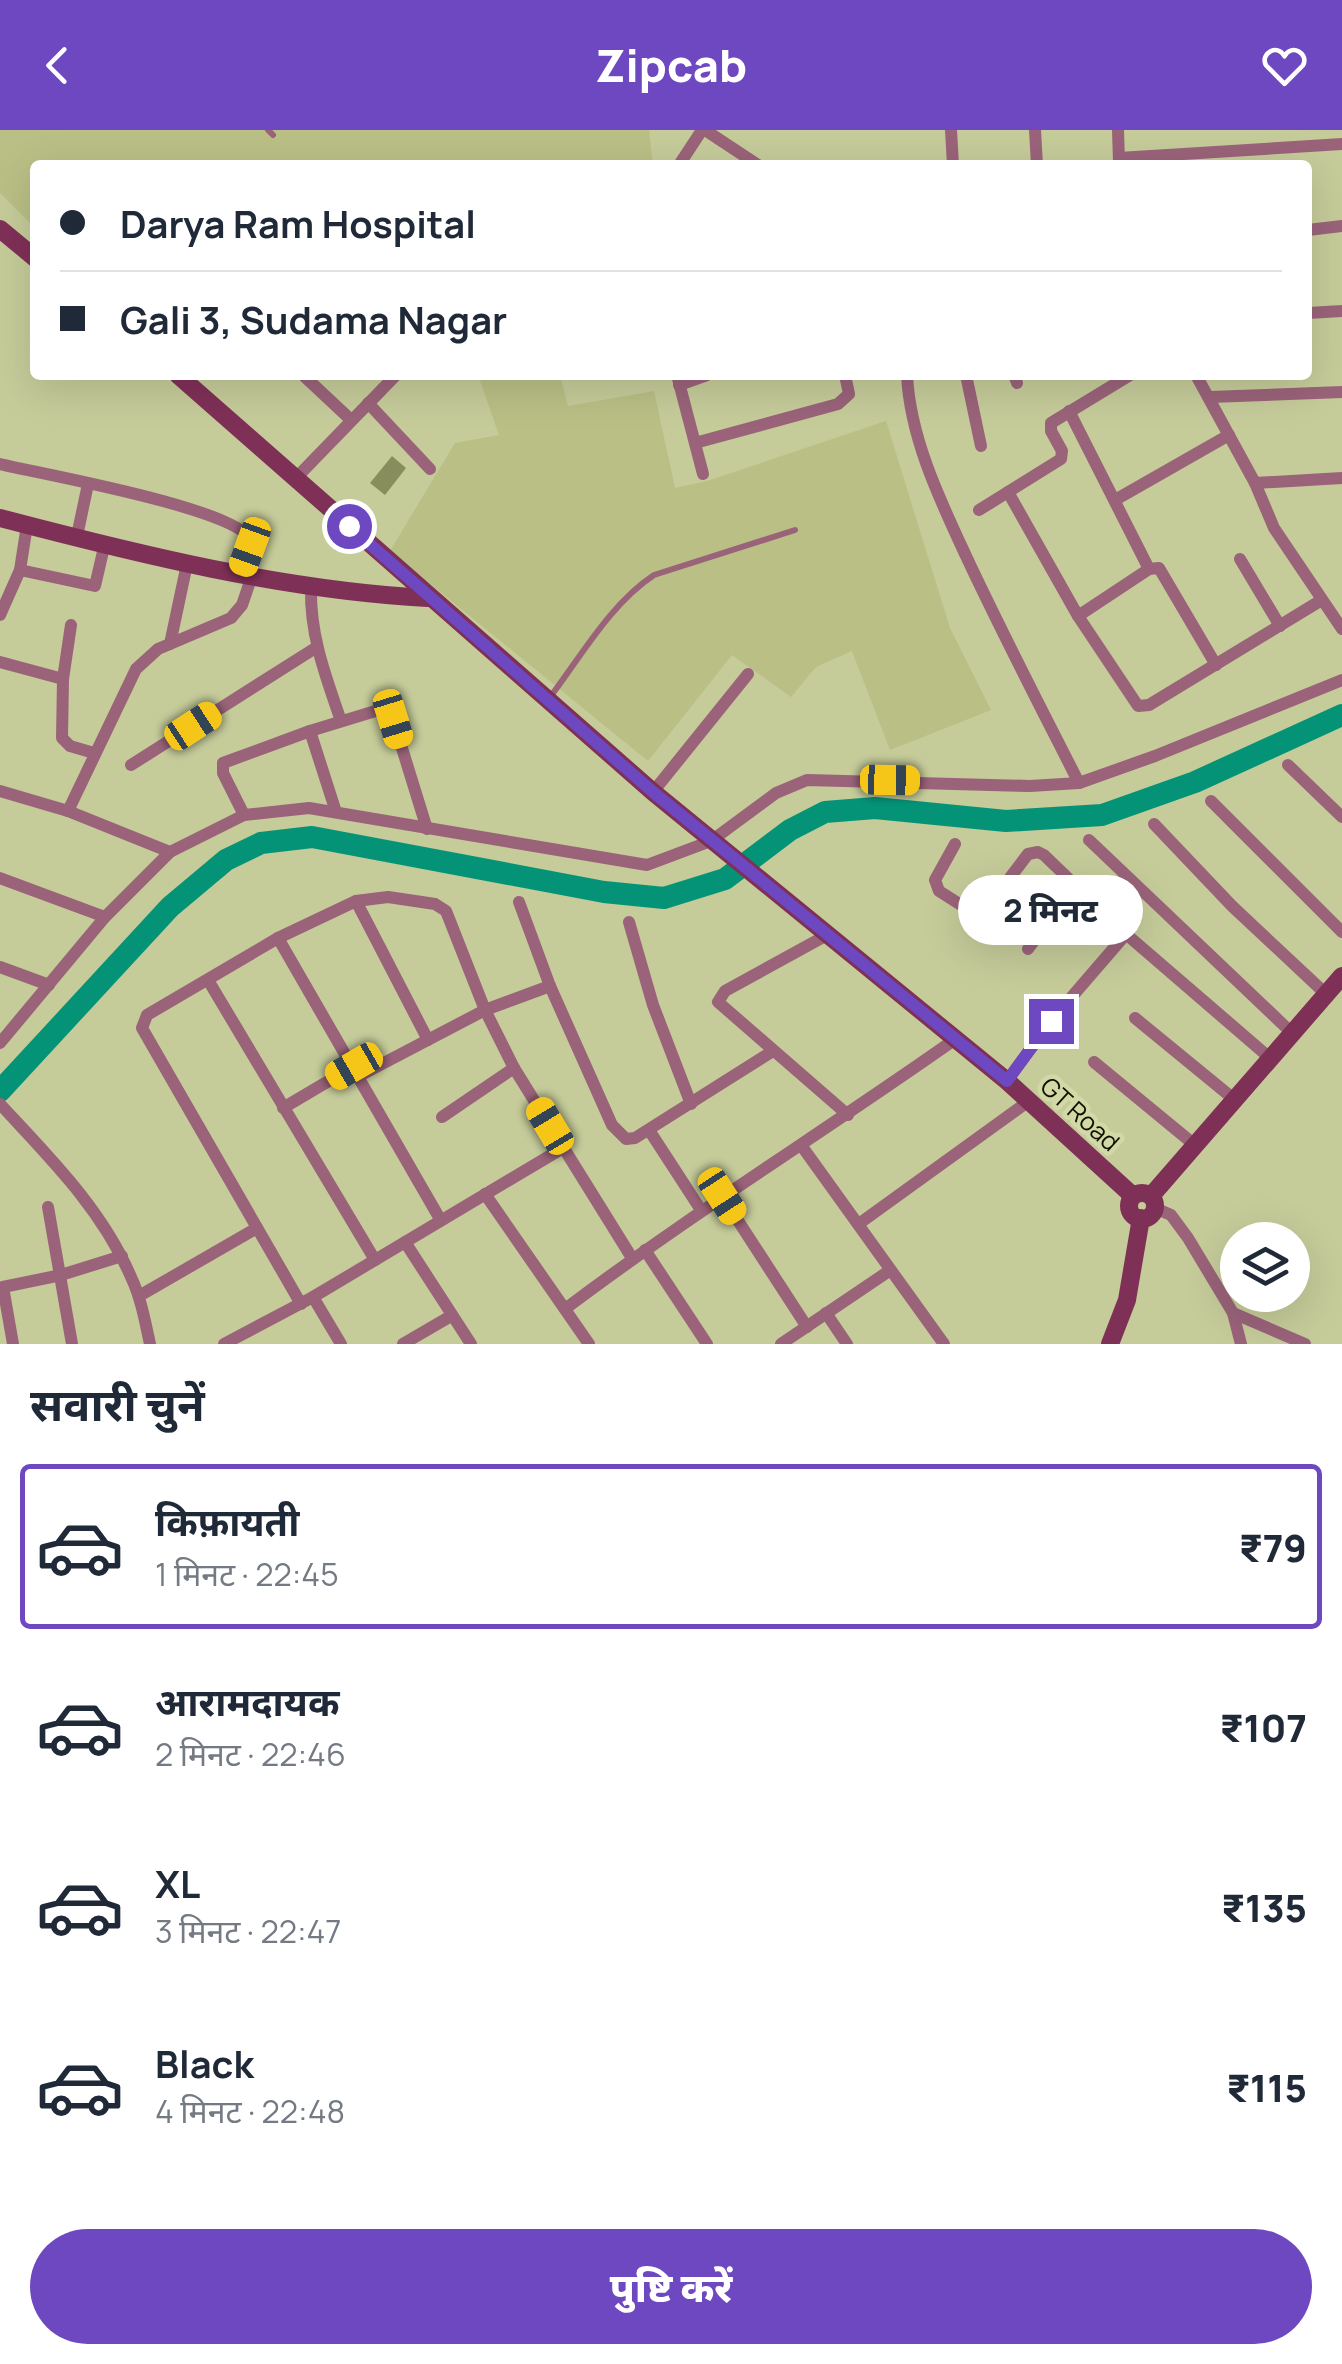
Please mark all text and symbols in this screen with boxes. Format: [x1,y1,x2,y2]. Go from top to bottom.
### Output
text: Zipcab [595,34,747,96]
icon: back [30,38,85,93]
icon: heart [1257,38,1312,93]
text: Darya Ram Hospital [120,197,476,249]
text: Gali 3, Sudama Nagar [120,293,507,345]
route start [327,504,372,549]
car [226,514,274,580]
car [370,686,416,752]
car [160,697,226,755]
car [860,764,920,796]
callout: 2 मिनट [958,876,1144,946]
text: 2 मिनट [1003,888,1098,932]
route end [1029,999,1074,1044]
car [321,1038,387,1094]
street label: GT Road [1033,1069,1128,1159]
car [522,1093,578,1159]
car [693,1163,751,1229]
map controls [1220,1222,1310,1312]
button: layers [1220,1222,1310,1312]
text: सवारी चुनें [30,1373,205,1435]
text: किफ़ायती [155,1495,299,1547]
icon: car [35,1502,125,1592]
text: ₹79 [1239,1521,1307,1573]
text: 1 मिनट · 22:45 [155,1552,339,1596]
text: आरामदायक [155,1675,339,1727]
icon: car [35,1682,125,1772]
text: ₹107 [1220,1701,1307,1753]
text: 2 मिनट · 22:46 [155,1732,346,1776]
text: XL [155,1857,200,1909]
icon: car [35,1862,125,1952]
text: ₹135 [1221,1881,1307,1933]
text: 3 मिनट · 22:47 [155,1909,341,1953]
text: Black [155,2037,254,2089]
icon: car [35,2042,125,2132]
text: ₹115 [1226,2061,1307,2113]
text: 4 मिनट · 22:48 [155,2089,345,2133]
button: पुष्टि करें [30,2229,1312,2344]

